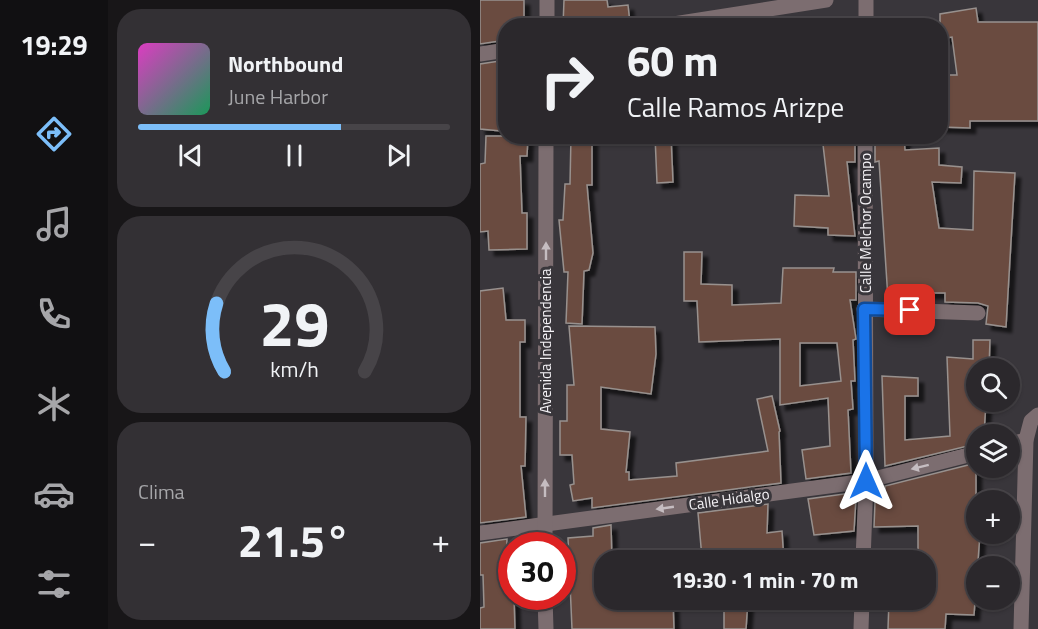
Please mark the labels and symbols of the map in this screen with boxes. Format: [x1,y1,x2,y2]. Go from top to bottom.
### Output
street label: Calle Melchor Ocampo [854,153,877,293]
one-way arrow [541,241,551,260]
street label: Avenida Independencia [534,268,557,414]
pin [884,284,935,335]
position arrow [834,449,898,513]
one-way arrow [911,462,929,472]
one-way arrow [540,478,550,497]
street label: Calle Hidalgo [687,482,771,516]
one-way arrow [656,503,675,512]
speed limit sign: 30 [498,532,576,610]

